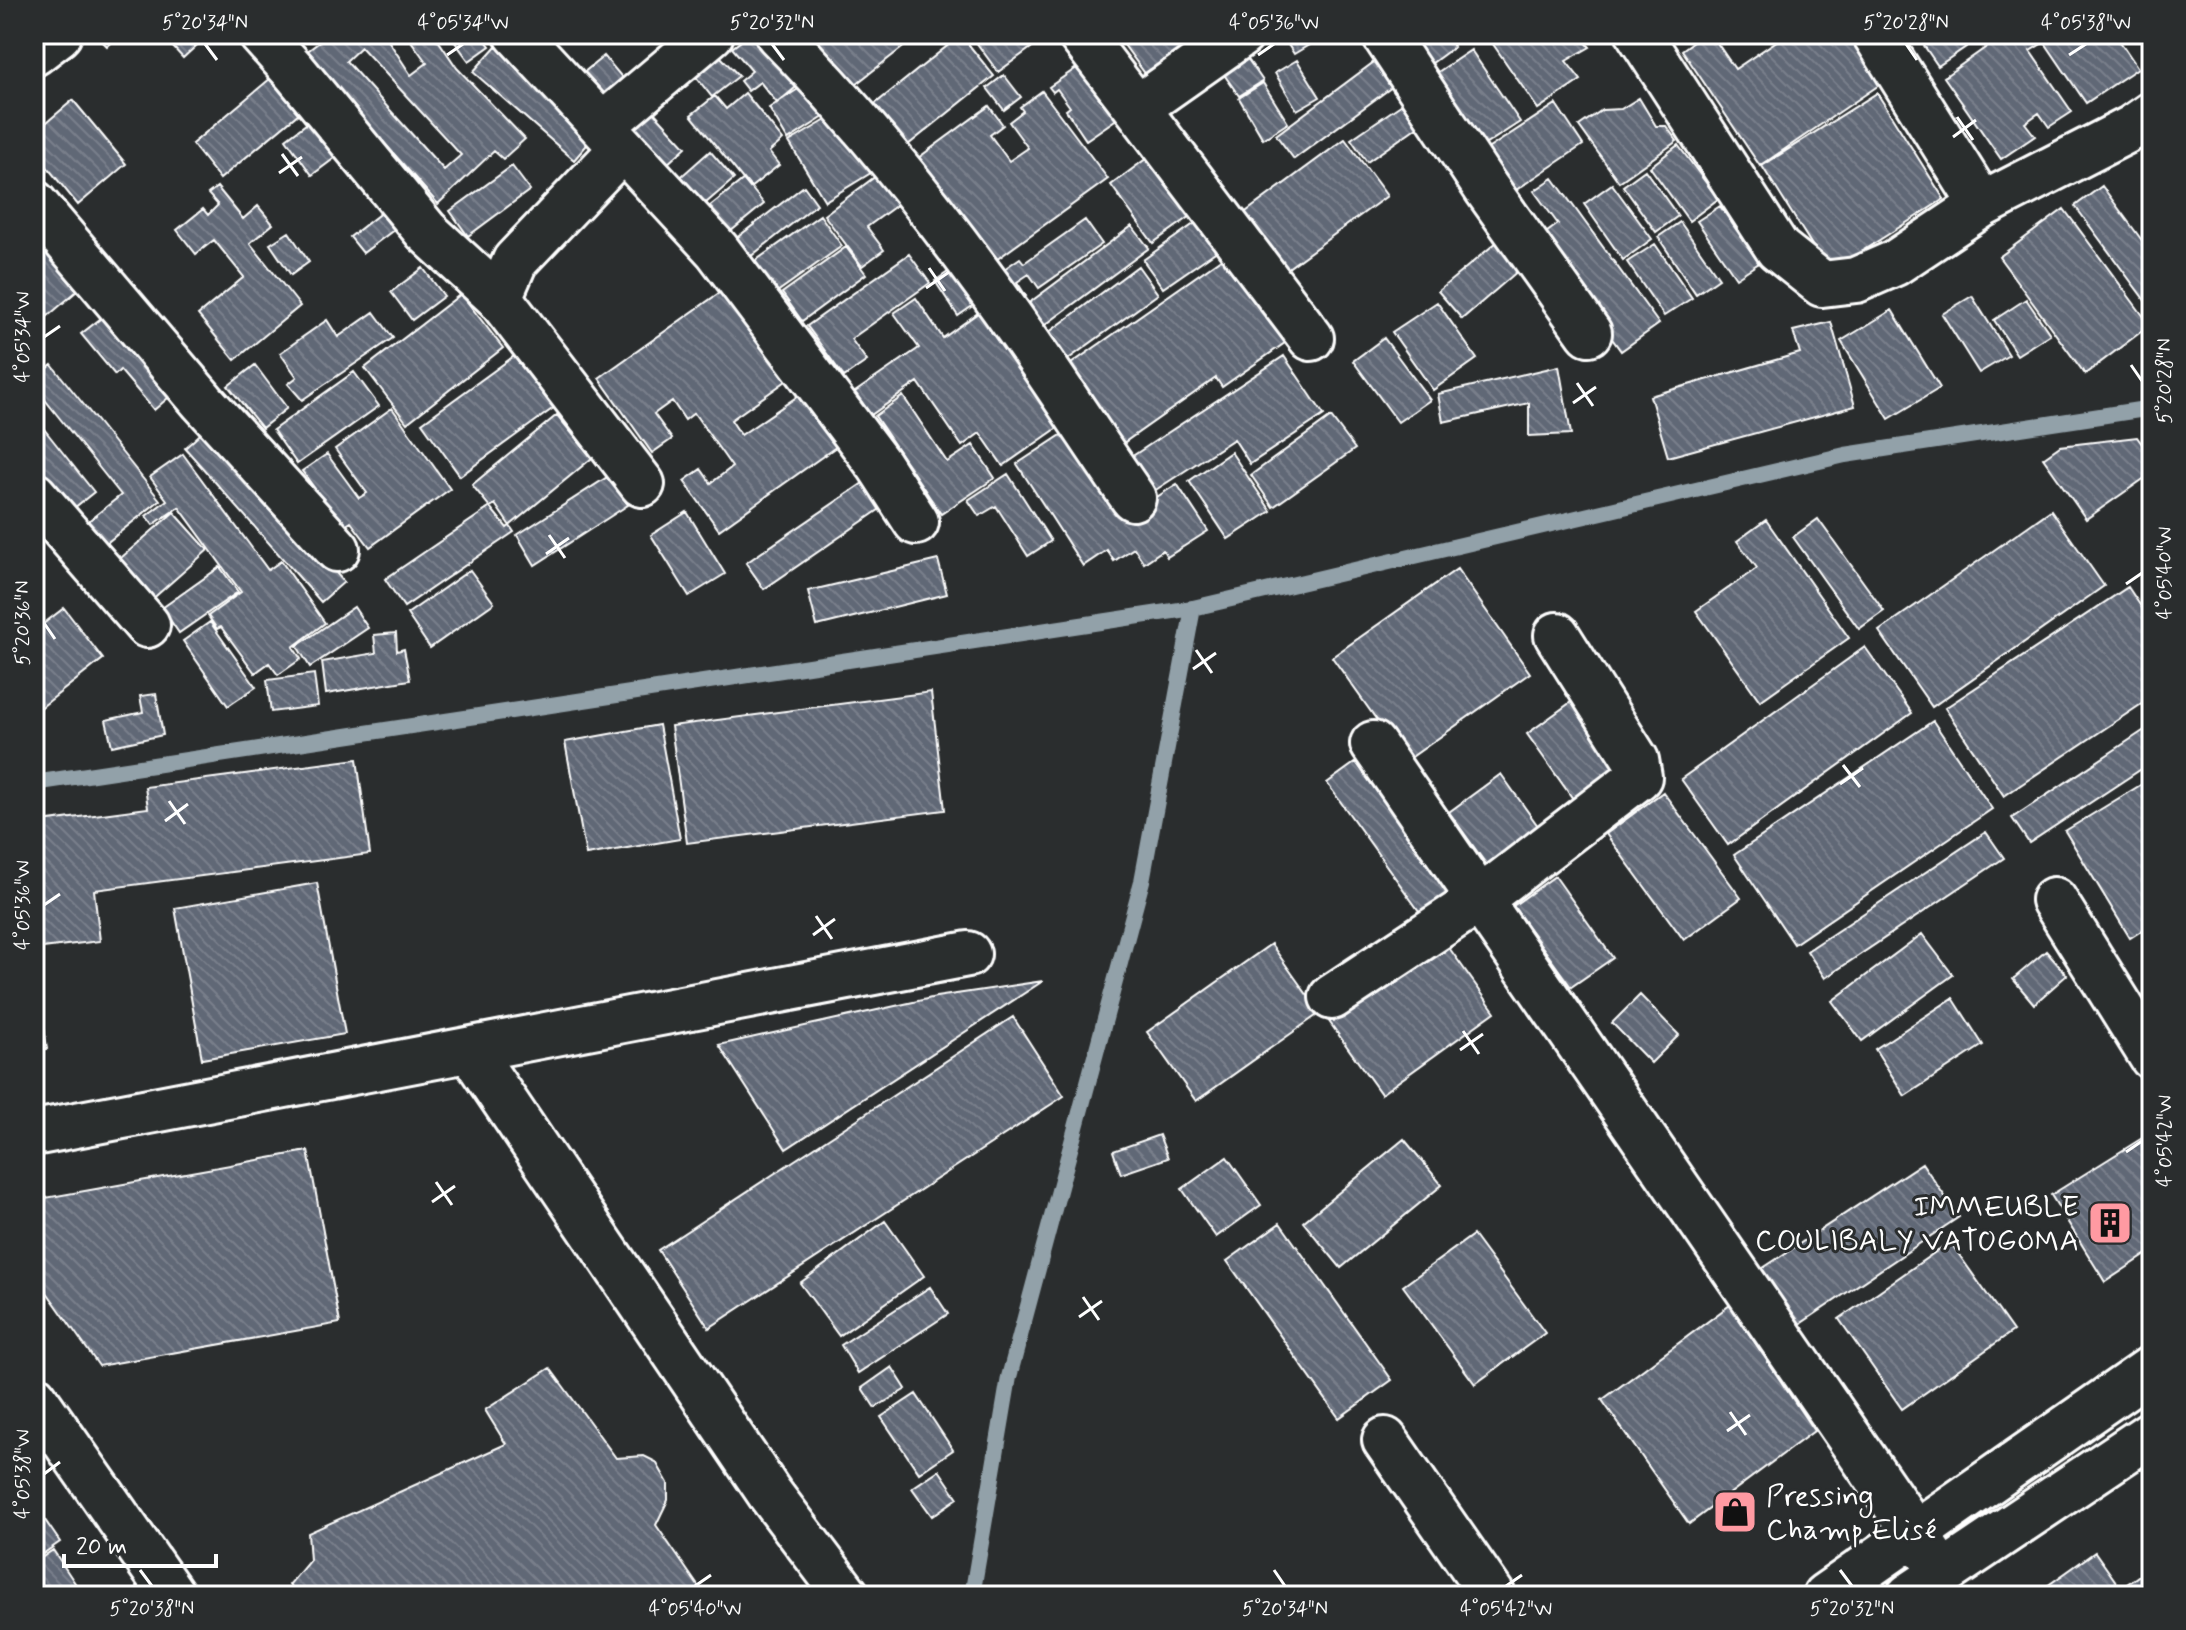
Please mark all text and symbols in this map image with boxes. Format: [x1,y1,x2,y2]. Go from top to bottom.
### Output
text: 5°20'34"N [162,10,248,37]
text: 4°05'34"W [417,10,509,37]
text: 5°20'32"N [730,10,814,37]
text: 4°05'36"W [1229,10,1319,37]
text: 5°20'28"N [1863,10,1949,37]
text: 4°05'38"W [2041,10,2131,37]
text: 4°05'34"W [10,291,37,383]
text: 5°20'28"N [2152,338,2179,424]
text: 4°05'40"W [2152,527,2179,619]
text: 5°20'36"N [10,581,37,665]
text: 4°05'36"W [10,860,37,950]
text: 4°05'42"W [2152,1095,2179,1187]
place label: IMMEUBLE COULIBALY VATOGOMA [1755,1188,2079,1261]
building icon: IMMEUBLE COULIBALY VATOGOMA [2086,1199,2134,1247]
text: 4°05'38"W [10,1429,37,1519]
place label: Pressing Champ Elisé [1766,1477,1937,1550]
shop icon: Pressing Champ Elisé [1711,1488,1759,1536]
scale bar [64,1518,216,1568]
text: 20 m [76,1532,127,1563]
text: 5°20'38"N [110,1596,194,1623]
text: 4°05'40"W [649,1596,741,1623]
text: 5°20'34"N [1242,1596,1328,1623]
text: 4°05'42"W [1460,1596,1552,1623]
text: 5°20'32"N [1810,1596,1894,1623]

